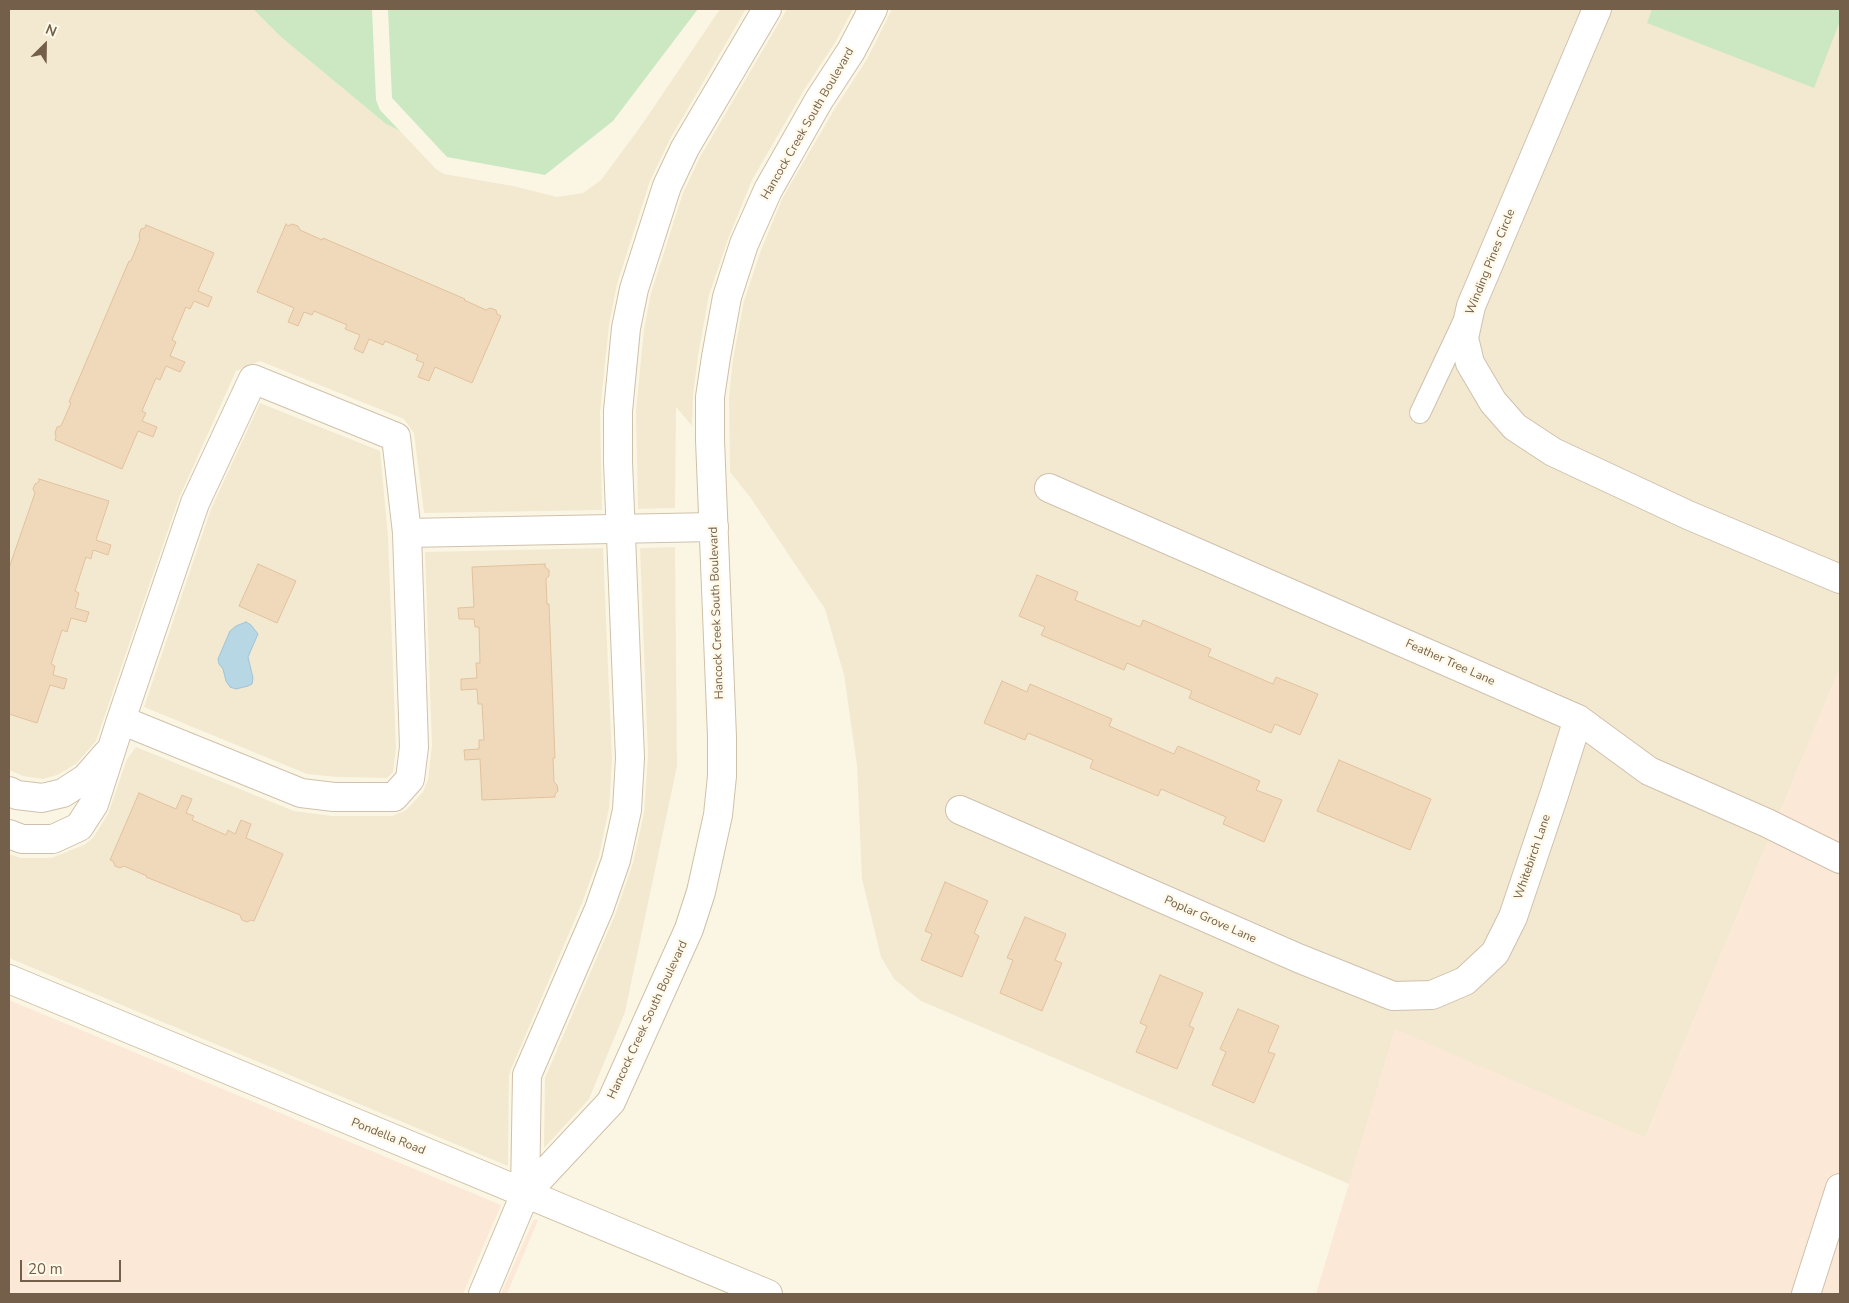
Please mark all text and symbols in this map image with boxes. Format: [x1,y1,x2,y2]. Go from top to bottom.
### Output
north arrow [20,20,70,70]
text: N [43,20,60,42]
street label: Hancock Creek South Boulevard [759,45,857,203]
street label: Winding Pines Circle [1463,207,1519,317]
street label: Hancock Creek South Boulevard [707,526,727,700]
street label: Feather Tree Lane [1403,637,1497,689]
street label: Whitebirch Lane [1512,813,1554,901]
street label: Poplar Grove Lane [1162,893,1258,947]
street label: Hancock Creek South Boulevard [605,939,691,1101]
street label: Pondella Road [349,1116,427,1158]
scale bar [22,1250,124,1282]
text: 20 m [28,1259,63,1279]

